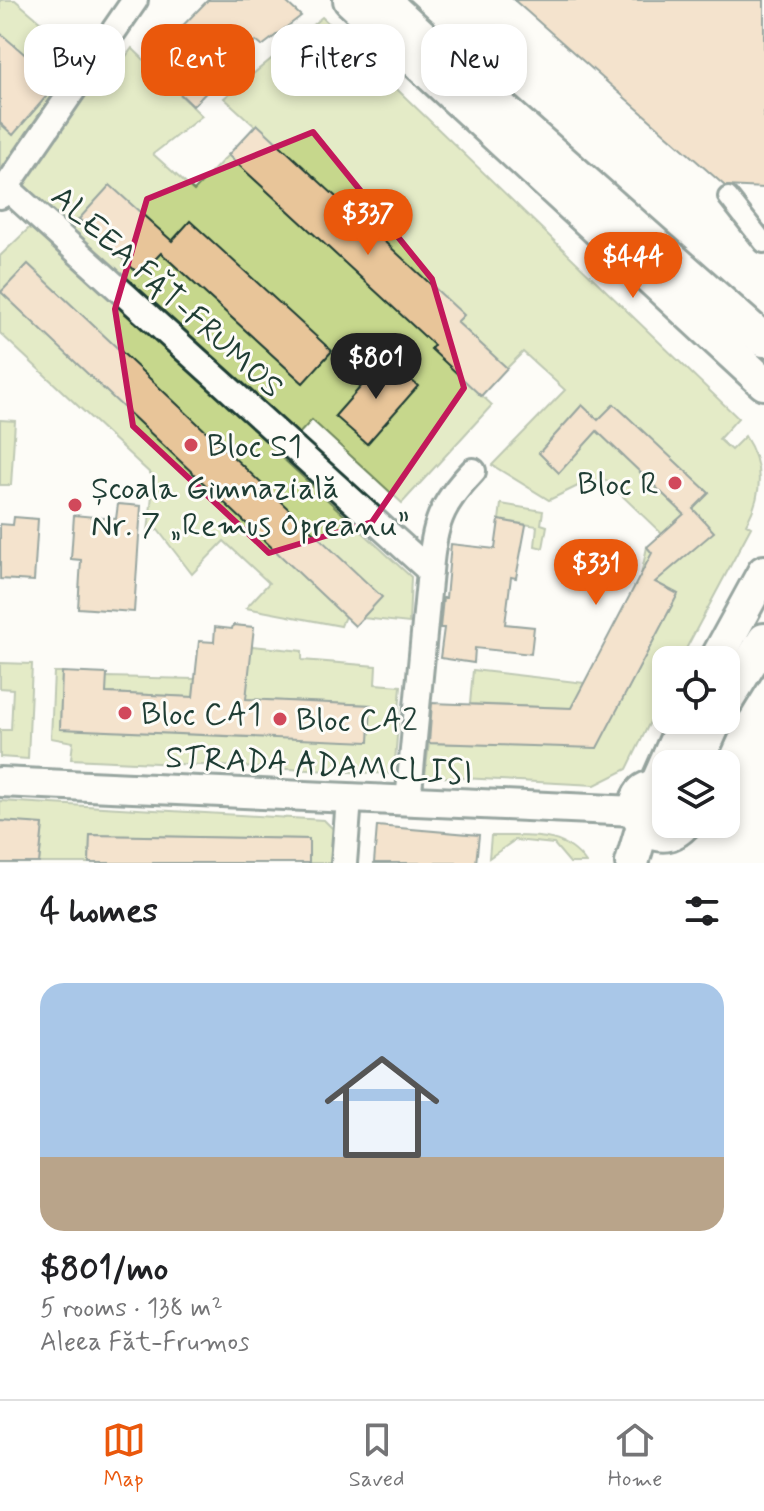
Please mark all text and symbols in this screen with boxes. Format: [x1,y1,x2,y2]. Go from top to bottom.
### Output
chip: Buy [24,24,125,96]
chip: Rent [141,24,255,96]
chip: Filters [271,24,405,96]
chip: New [421,24,527,96]
street label: ALEEA FĂT-FRUMOS [41,177,292,408]
pin: $337 [321,189,415,257]
text: $337 [342,198,394,232]
pin: $444 [586,232,680,300]
text: $444 [602,241,664,275]
pin: $801 [329,333,423,401]
text: $801 [349,342,403,376]
place label: Bloc S1 [207,426,302,468]
marker: Bloc S1 [182,436,200,454]
place label: Bloc R [577,464,659,506]
place label: Școala Gimnazială Nr. 7 „Remus Opreanu” [91,468,410,547]
marker: Bloc R [666,474,684,492]
marker: Școala Gimnazială Nr. 7 „Remus Opreanu” [66,496,84,514]
pin: $331 [549,539,643,607]
text: $331 [572,548,620,582]
map controls [652,646,740,838]
button: locate [652,646,740,734]
place label: Bloc CA1 [141,694,261,736]
place label: Bloc CA2 [296,700,418,742]
marker: Bloc CA1 [116,704,134,722]
marker: Bloc CA2 [271,710,289,728]
street label: STRADA ADAMCLISI [164,737,474,795]
button: layers [652,750,740,838]
text: 4 homes [40,889,158,934]
icon: filters [680,889,724,933]
icon: home [310,1035,454,1179]
text: $801/mo [40,1247,168,1292]
text: 5 rooms · 138 m² [40,1292,223,1326]
text: Aleea Făt-Frumos [40,1326,249,1360]
tab: Map [102,1418,146,1494]
tab: Saved [349,1418,404,1494]
tab: Home [608,1418,662,1494]

